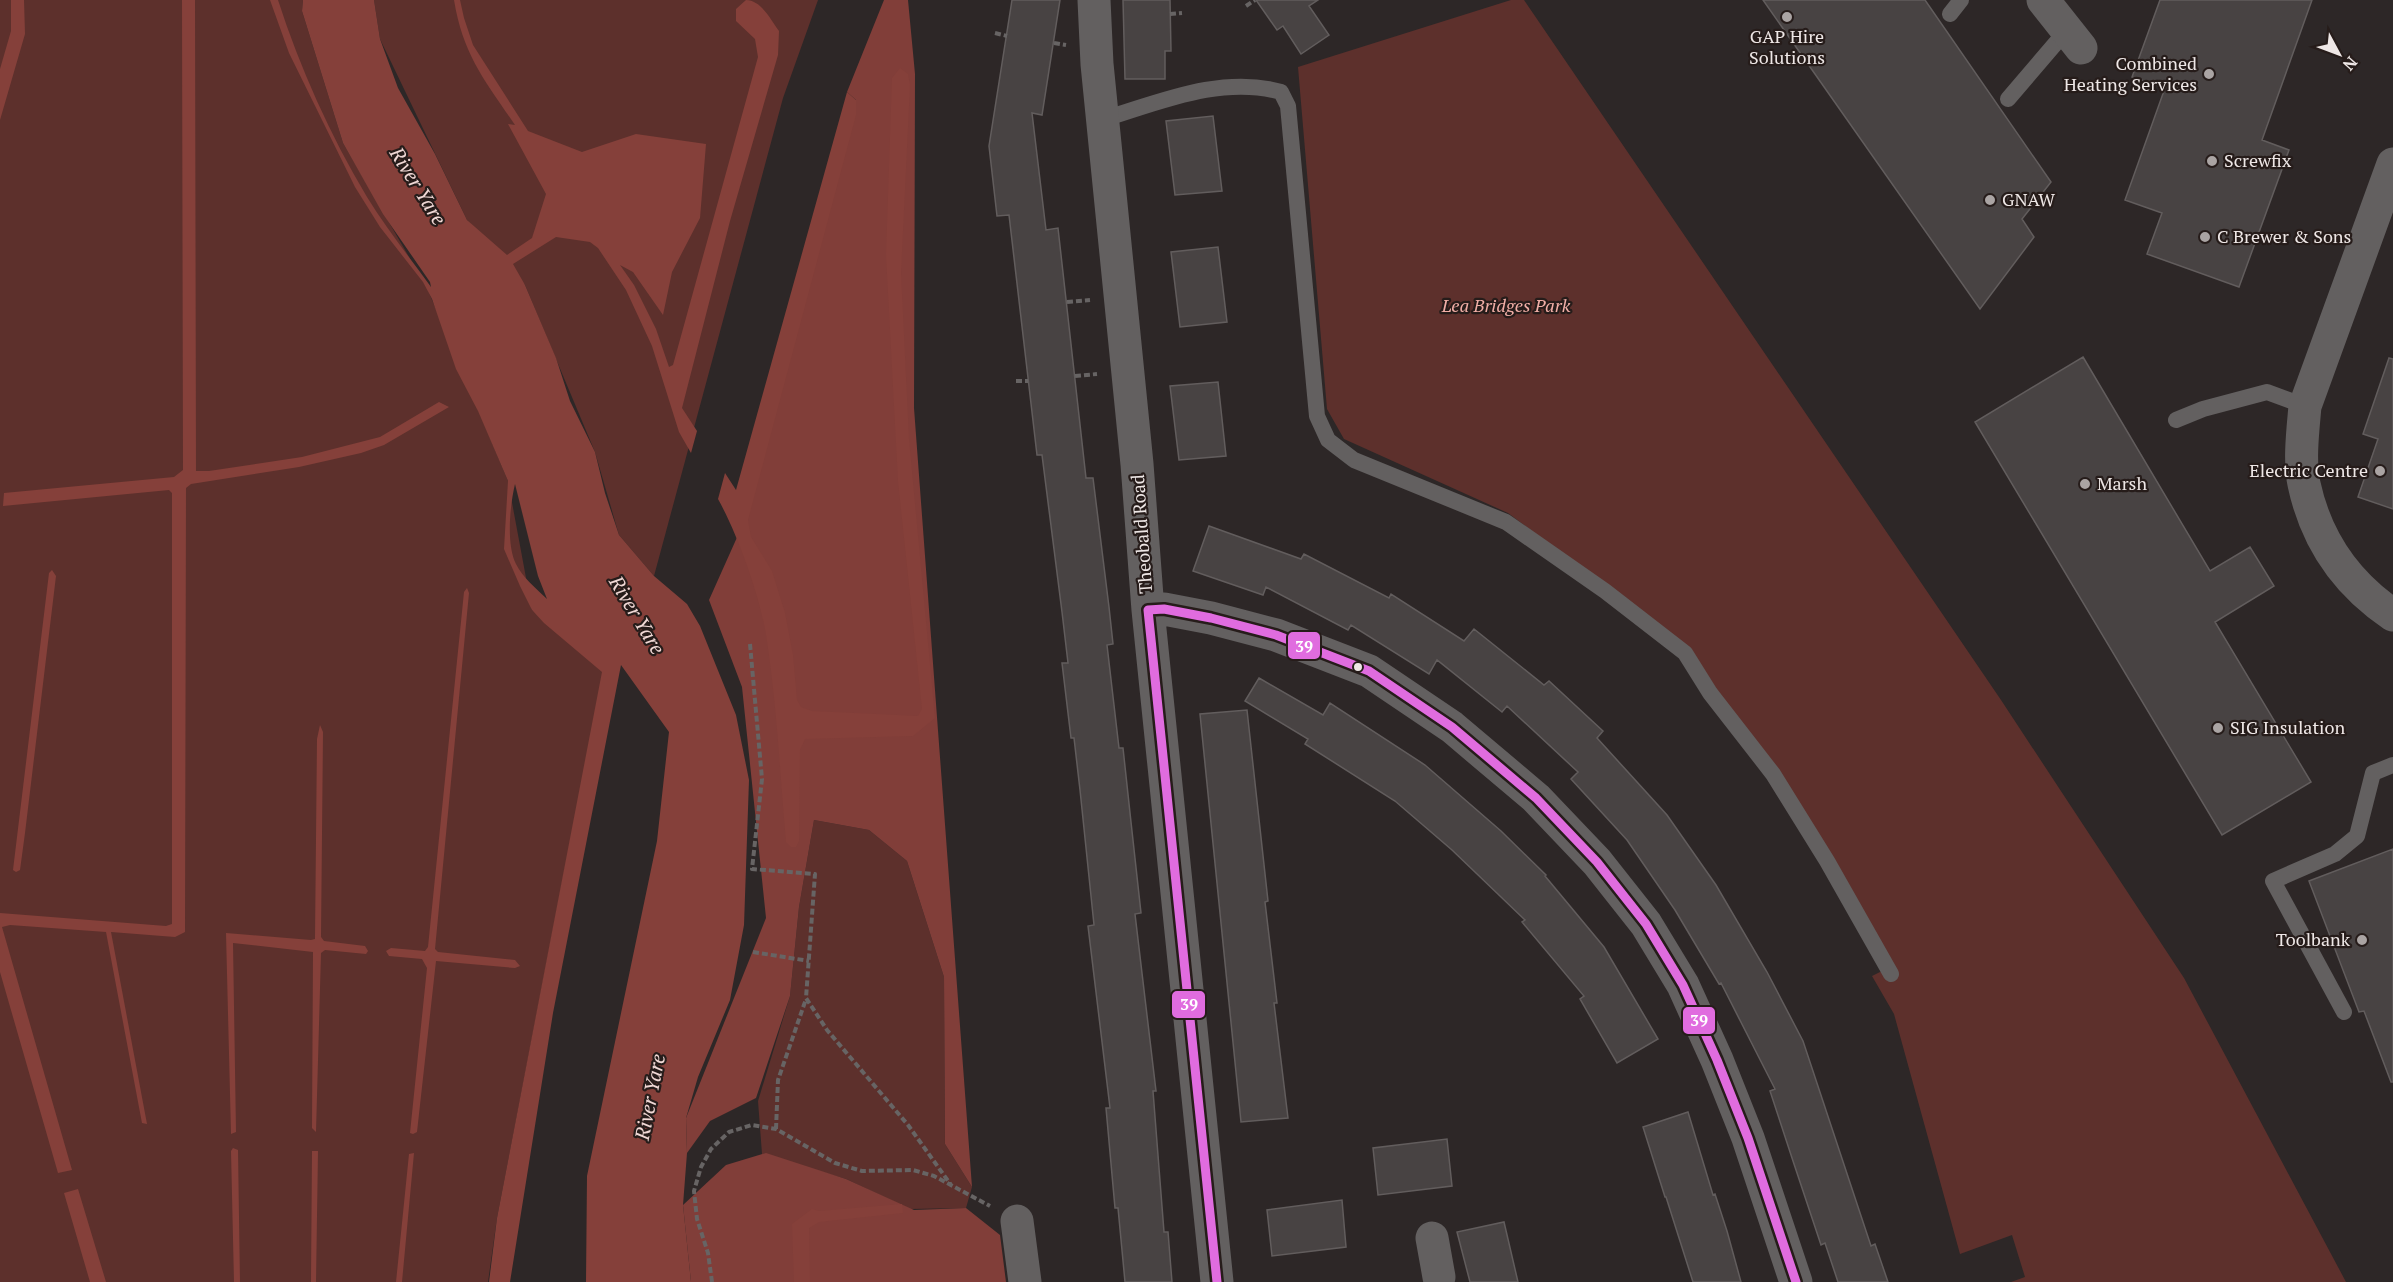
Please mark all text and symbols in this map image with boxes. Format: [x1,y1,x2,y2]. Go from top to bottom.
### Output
marker: GAP Hire Solutions [1780,10,1794,24]
place label: GAP Hire Solutions [1749,24,1825,69]
north arrow [2309,24,2369,84]
place label: Combined Heating Services [2064,51,2197,96]
text: N [2338,52,2363,76]
marker: Combined Heating Services [2202,67,2216,81]
water label: River Yare [383,141,453,230]
place label: Screwfix [2224,148,2292,172]
marker: Screwfix [2205,154,2219,168]
place label: GNAW [2002,187,2055,211]
marker: GNAW [1983,193,1997,207]
place label: C Brewer & Sons [2217,224,2351,248]
marker: C Brewer & Sons [2198,230,2212,244]
park label: Lea Bridges Park [1441,293,1571,317]
place label: Electric Centre [2249,458,2368,482]
marker: Electric Centre [2373,464,2387,478]
place label: Marsh [2097,471,2147,495]
street label: Theobald Road [1125,474,1157,595]
marker: Marsh [2078,477,2092,491]
water label: River Yare [603,570,671,659]
line badge: 39 [1287,631,1321,660]
text: 39 [1295,635,1313,657]
unlabelled marker [1352,661,1364,673]
place label: SIG Insulation [2230,715,2345,739]
marker: SIG Insulation [2211,721,2225,735]
place label: Toolbank [2276,927,2351,951]
marker: Toolbank [2355,933,2369,947]
line badge: 39 [1171,990,1206,1019]
text: 39 [1180,993,1198,1015]
line badge: 39 [1682,1006,1716,1035]
text: 39 [1690,1009,1708,1031]
water label: River Yare [628,1052,671,1143]

